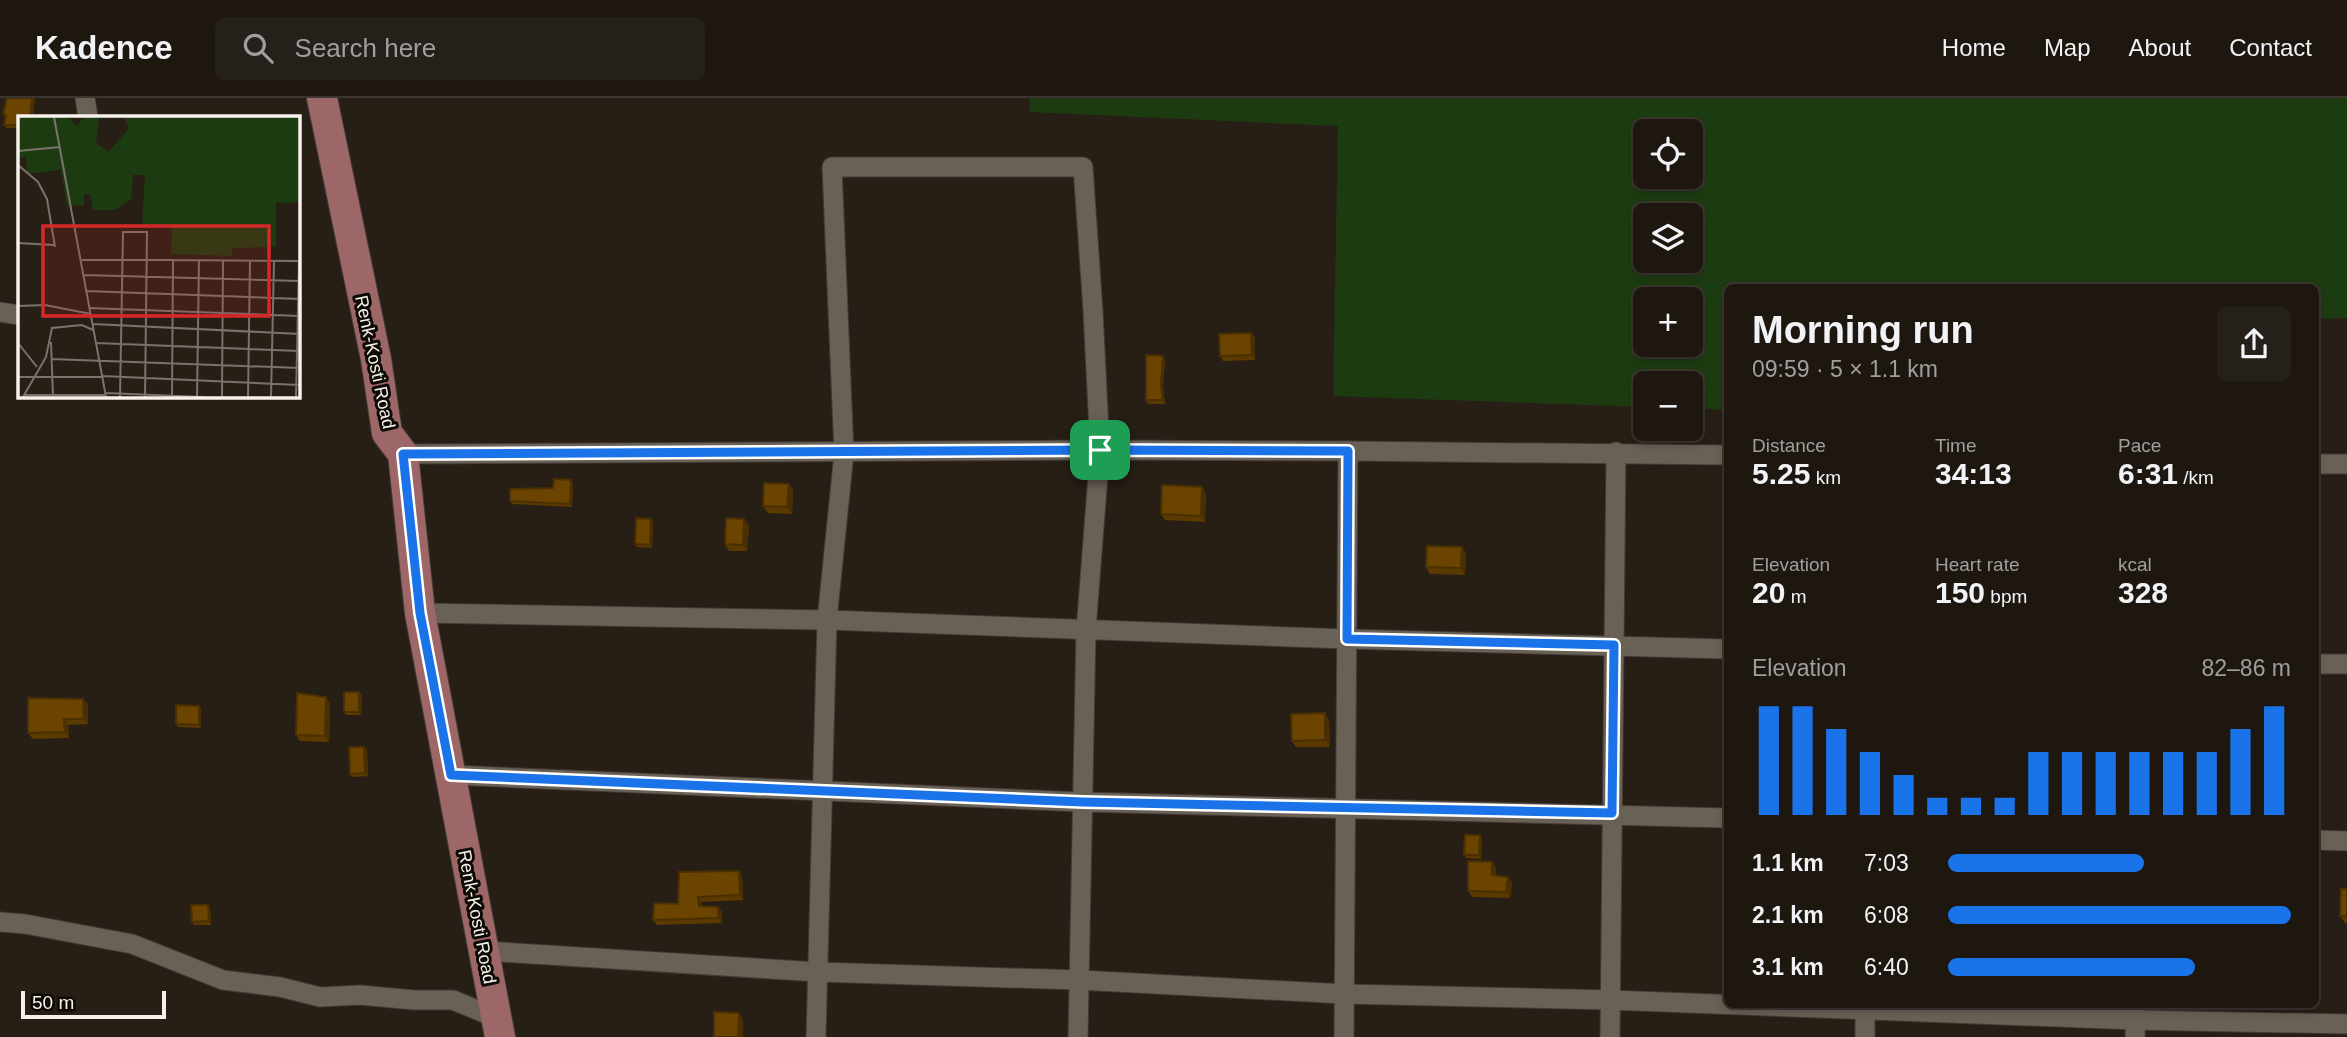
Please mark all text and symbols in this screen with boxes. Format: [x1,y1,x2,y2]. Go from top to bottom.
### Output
search box [215,17,705,80]
text: Kadence [35,29,173,66]
icon: search [239,29,277,67]
text: Search here [295,33,436,63]
text: Home [1942,34,2006,61]
text: Map [2044,34,2091,61]
text: About [2129,34,2191,61]
text: Contact [2229,34,2312,61]
inset map [18,116,299,397]
map controls [1633,119,1703,441]
button: locate [1633,119,1703,189]
button: layers [1633,203,1703,273]
button: + [1633,287,1703,357]
street label: Renk-Kosti Road [351,293,399,431]
button: share [2217,307,2291,381]
text: Morning run [1752,309,1974,351]
text: 09:59 · 5 × 1.1 km [1752,356,1938,382]
button: − [1633,371,1703,441]
pin [1070,420,1130,480]
icon: arrive [1081,431,1119,469]
text: Distance [1752,435,1826,456]
text: Time [1935,435,1977,456]
text: Pace [2118,435,2161,456]
text: 5.25 [1752,457,1810,490]
text: 34:13 [1935,457,2012,490]
text: 6:31 [2118,457,2178,490]
text: km [1810,467,1841,488]
text: /km [2178,467,2214,488]
text: Elevation [1752,554,1830,575]
text: Heart rate [1935,554,2019,575]
text: kcal [2118,554,2152,575]
text: 20 [1752,576,1785,609]
text: 150 [1935,576,1985,609]
text: 328 [2118,576,2168,609]
text: m [1785,586,1806,607]
text: bpm [1985,586,2027,607]
text: Elevation [1752,655,1847,681]
text: 82–86 m [2201,655,2291,681]
street label: Renk-Kosti Road [454,848,500,986]
text: 1.1 km [1752,850,1824,876]
text: 7:03 [1864,850,1909,876]
text: 2.1 km [1752,902,1824,928]
text: 6:08 [1864,902,1909,928]
text: 3.1 km [1752,954,1824,980]
text: 6:40 [1864,954,1909,980]
scale bar [21,988,166,1020]
text: 50 m [32,992,74,1013]

